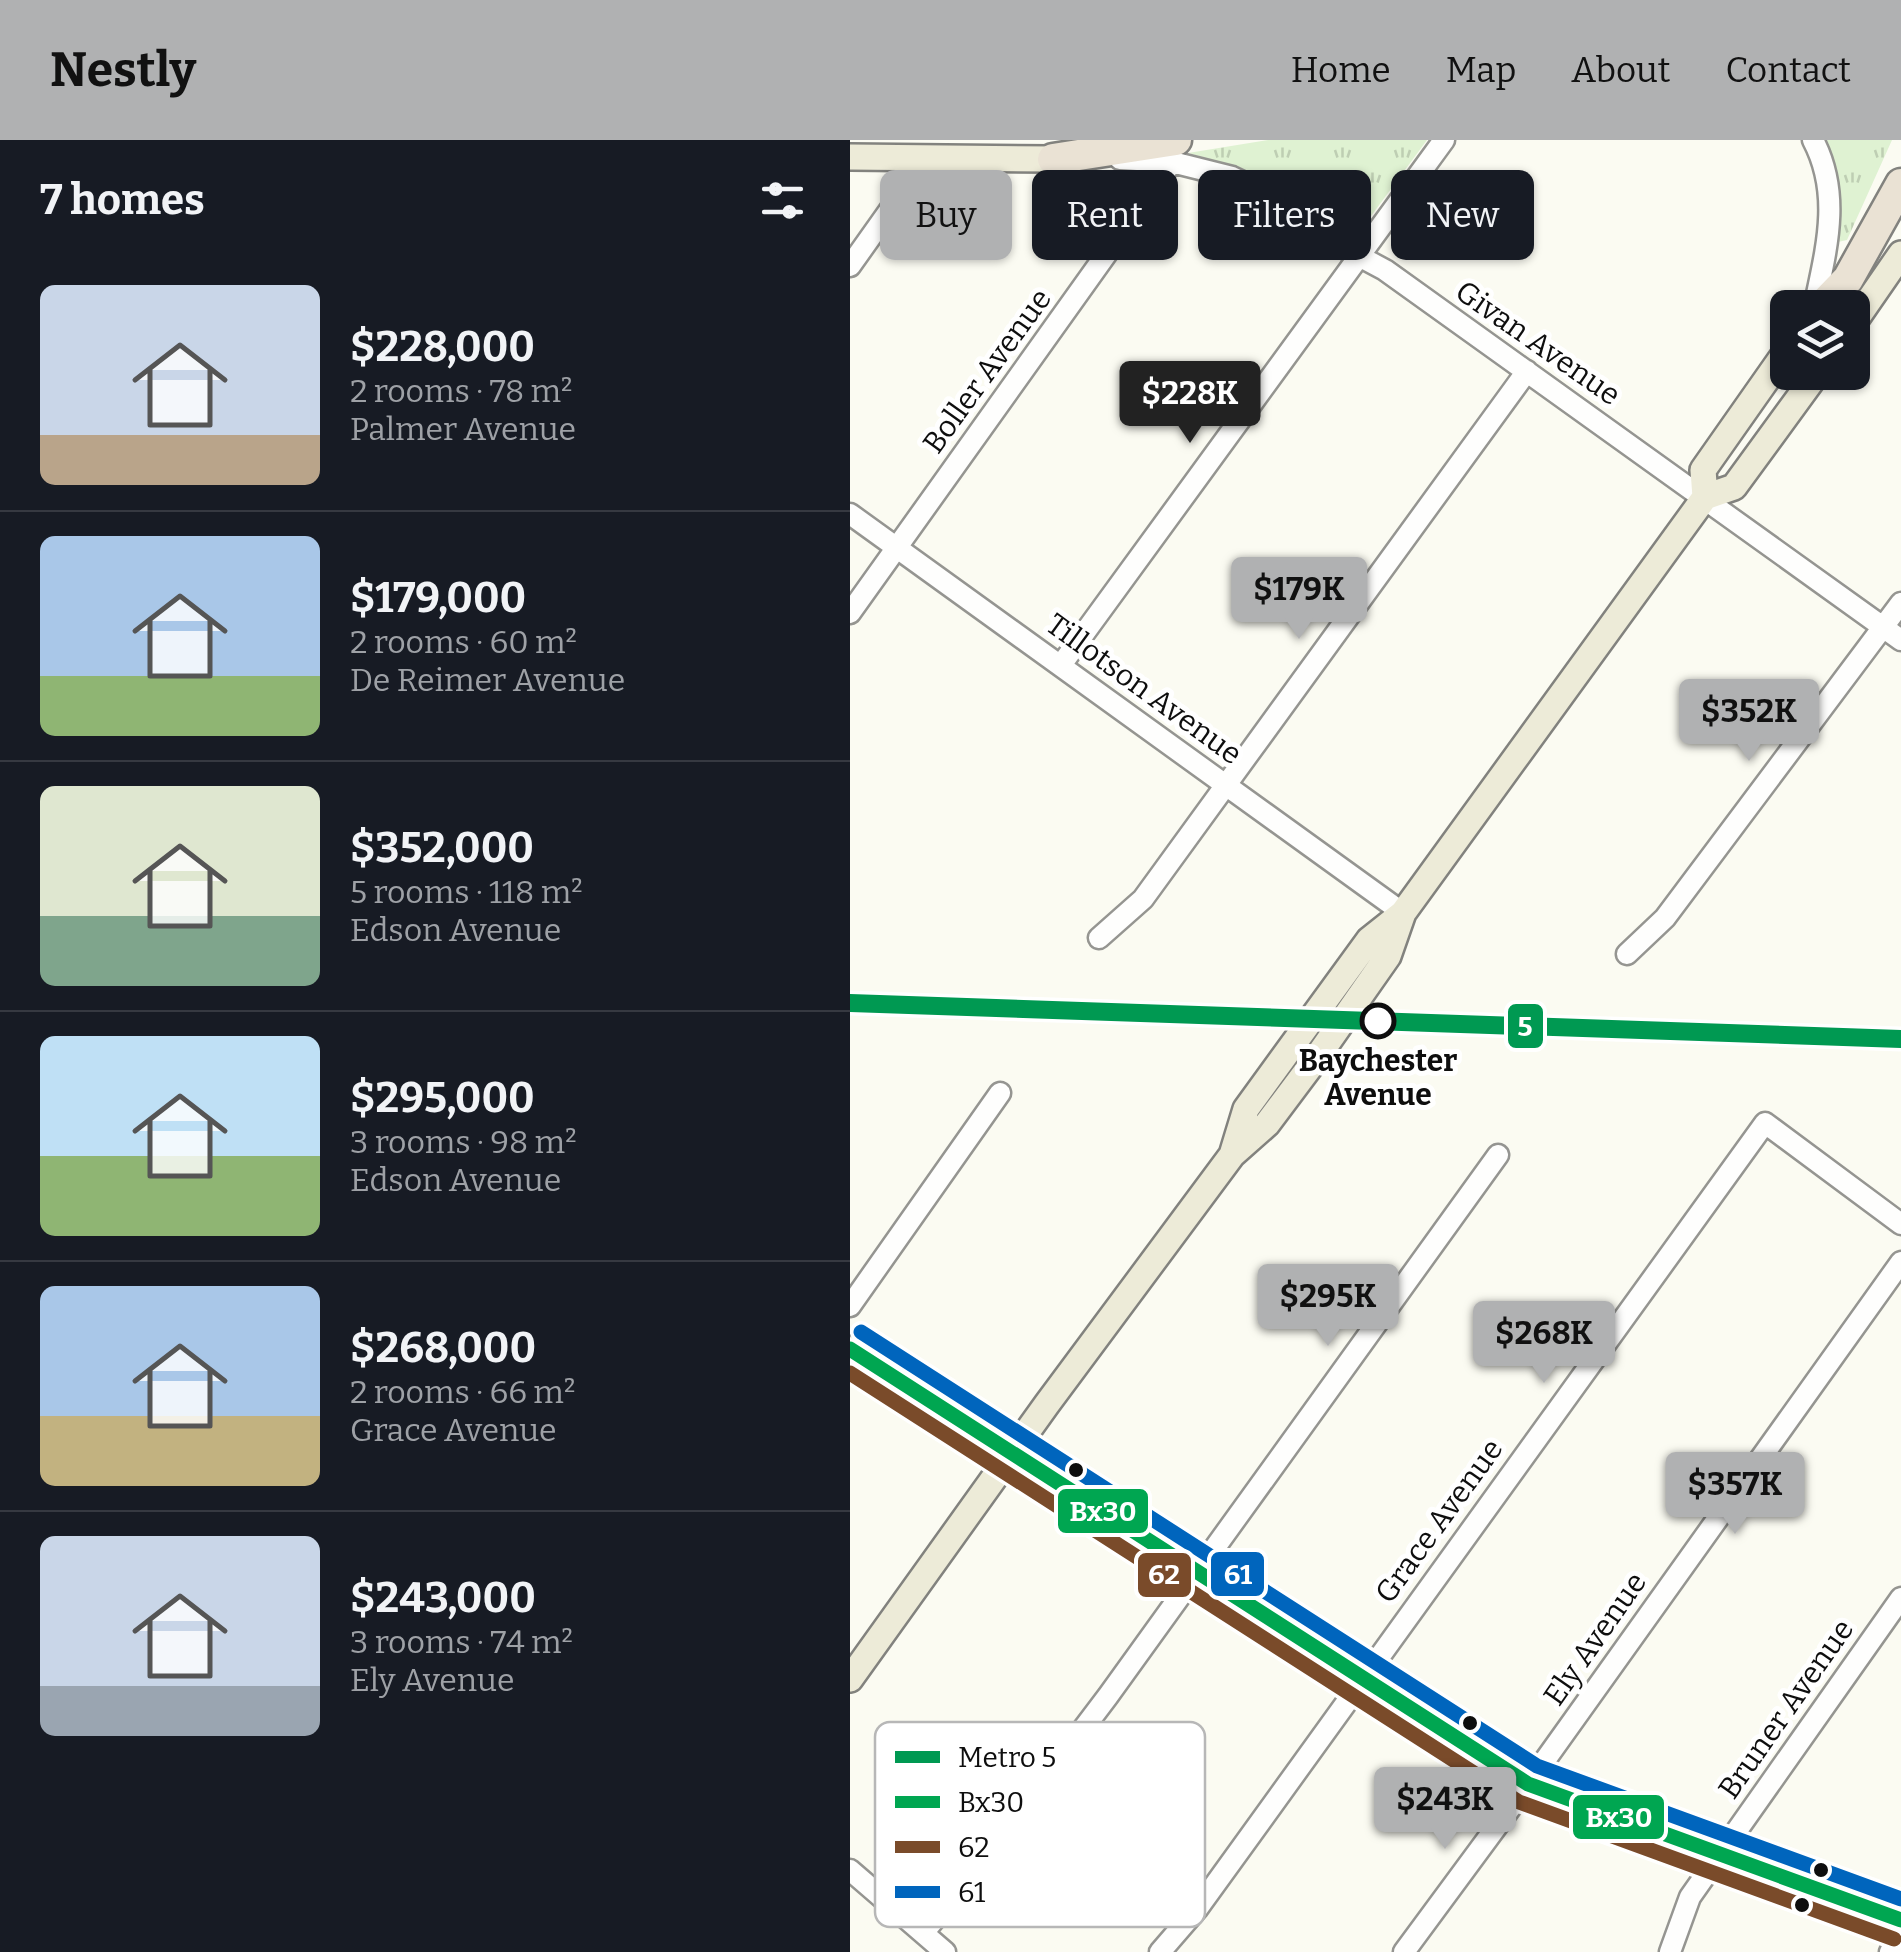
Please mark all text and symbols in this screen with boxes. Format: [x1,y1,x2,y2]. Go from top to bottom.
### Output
text: Nestly [50,41,196,99]
text: Home [1291,49,1391,91]
text: Map [1446,49,1516,91]
text: About [1571,49,1670,91]
text: Contact [1725,49,1851,91]
chip: Buy [880,170,1012,260]
chip: Rent [1032,170,1178,260]
chip: Filters [1198,170,1371,260]
chip: New [1391,170,1534,260]
icon: filters [755,173,810,228]
text: 7 homes [40,175,205,225]
street label: Givan Avenue [1449,273,1627,413]
street label: Boller Avenue [915,282,1059,460]
map controls [1770,290,1870,390]
button: layers [1770,290,1870,390]
text: $228,000 [350,322,535,372]
icon: home [120,325,240,445]
pin: $228K [1120,361,1260,446]
text: 2 rooms · 78 m² [350,372,572,410]
text: $228K [1141,374,1239,412]
text: Palmer Avenue [350,410,576,448]
pin: $179K [1229,557,1369,642]
text: $179K [1253,570,1345,608]
text: $179,000 [350,573,526,623]
icon: home [120,576,240,696]
street label: Tillotson Avenue [1039,606,1249,772]
text: 2 rooms · 60 m² [350,623,577,661]
text: De Reimer Avenue [350,661,625,699]
pin: $352K [1679,679,1819,764]
text: $352K [1701,692,1797,730]
text: $352,000 [350,823,534,873]
icon: home [120,826,240,946]
text: 5 rooms · 118 m² [350,873,583,911]
text: Edson Avenue [350,911,561,949]
line badge: 5 [1506,1002,1545,1050]
marker: Baychester Avenue [1361,1004,1395,1038]
text: 5 [1517,1010,1533,1043]
place label: Baychester Avenue [1299,1043,1457,1113]
text: $295,000 [350,1073,535,1123]
icon: home [120,1076,240,1196]
text: 3 rooms · 98 m² [350,1123,577,1161]
text: Edson Avenue [350,1161,561,1199]
pin: $295K [1258,1264,1398,1349]
text: $295K [1280,1277,1376,1315]
pin: $268K [1474,1301,1614,1386]
text: $268K [1495,1314,1593,1352]
text: $268,000 [350,1323,536,1373]
icon: home [120,1326,240,1446]
text: 2 rooms · 66 m² [350,1373,575,1411]
text: Grace Avenue [350,1411,557,1449]
street label: Grace Avenue [1368,1432,1510,1610]
pin: $357K [1665,1452,1805,1537]
unlabelled marker [1066,1460,1086,1480]
text: $357K [1688,1465,1782,1503]
line badge: Bx30 [1056,1487,1150,1535]
text: Bx30 [1069,1495,1137,1528]
line badge: 61 [1209,1550,1266,1598]
line badge: 62 [1136,1551,1193,1599]
text: 62 [1148,1558,1180,1591]
text: 61 [1224,1558,1252,1591]
street label: Ely Avenue [1536,1566,1654,1712]
text: $243,000 [350,1573,536,1623]
icon: home [120,1576,240,1696]
street label: Bruner Avenue [1711,1612,1861,1806]
text: 3 rooms · 74 m² [350,1623,573,1661]
text: Ely Avenue [350,1661,514,1699]
unlabelled marker [1460,1713,1480,1733]
legend [875,1722,1205,1927]
text: Metro 5 [958,1741,1056,1774]
pin: $243K [1375,1767,1515,1852]
text: $243K [1396,1780,1494,1818]
text: Bx30 [958,1786,1024,1819]
line badge: Bx30 [1571,1793,1666,1841]
text: Bx30 [1585,1801,1653,1834]
text: 62 [958,1831,989,1864]
unlabelled marker [1811,1860,1831,1880]
text: 61 [958,1876,986,1909]
unlabelled marker [1792,1895,1812,1915]

